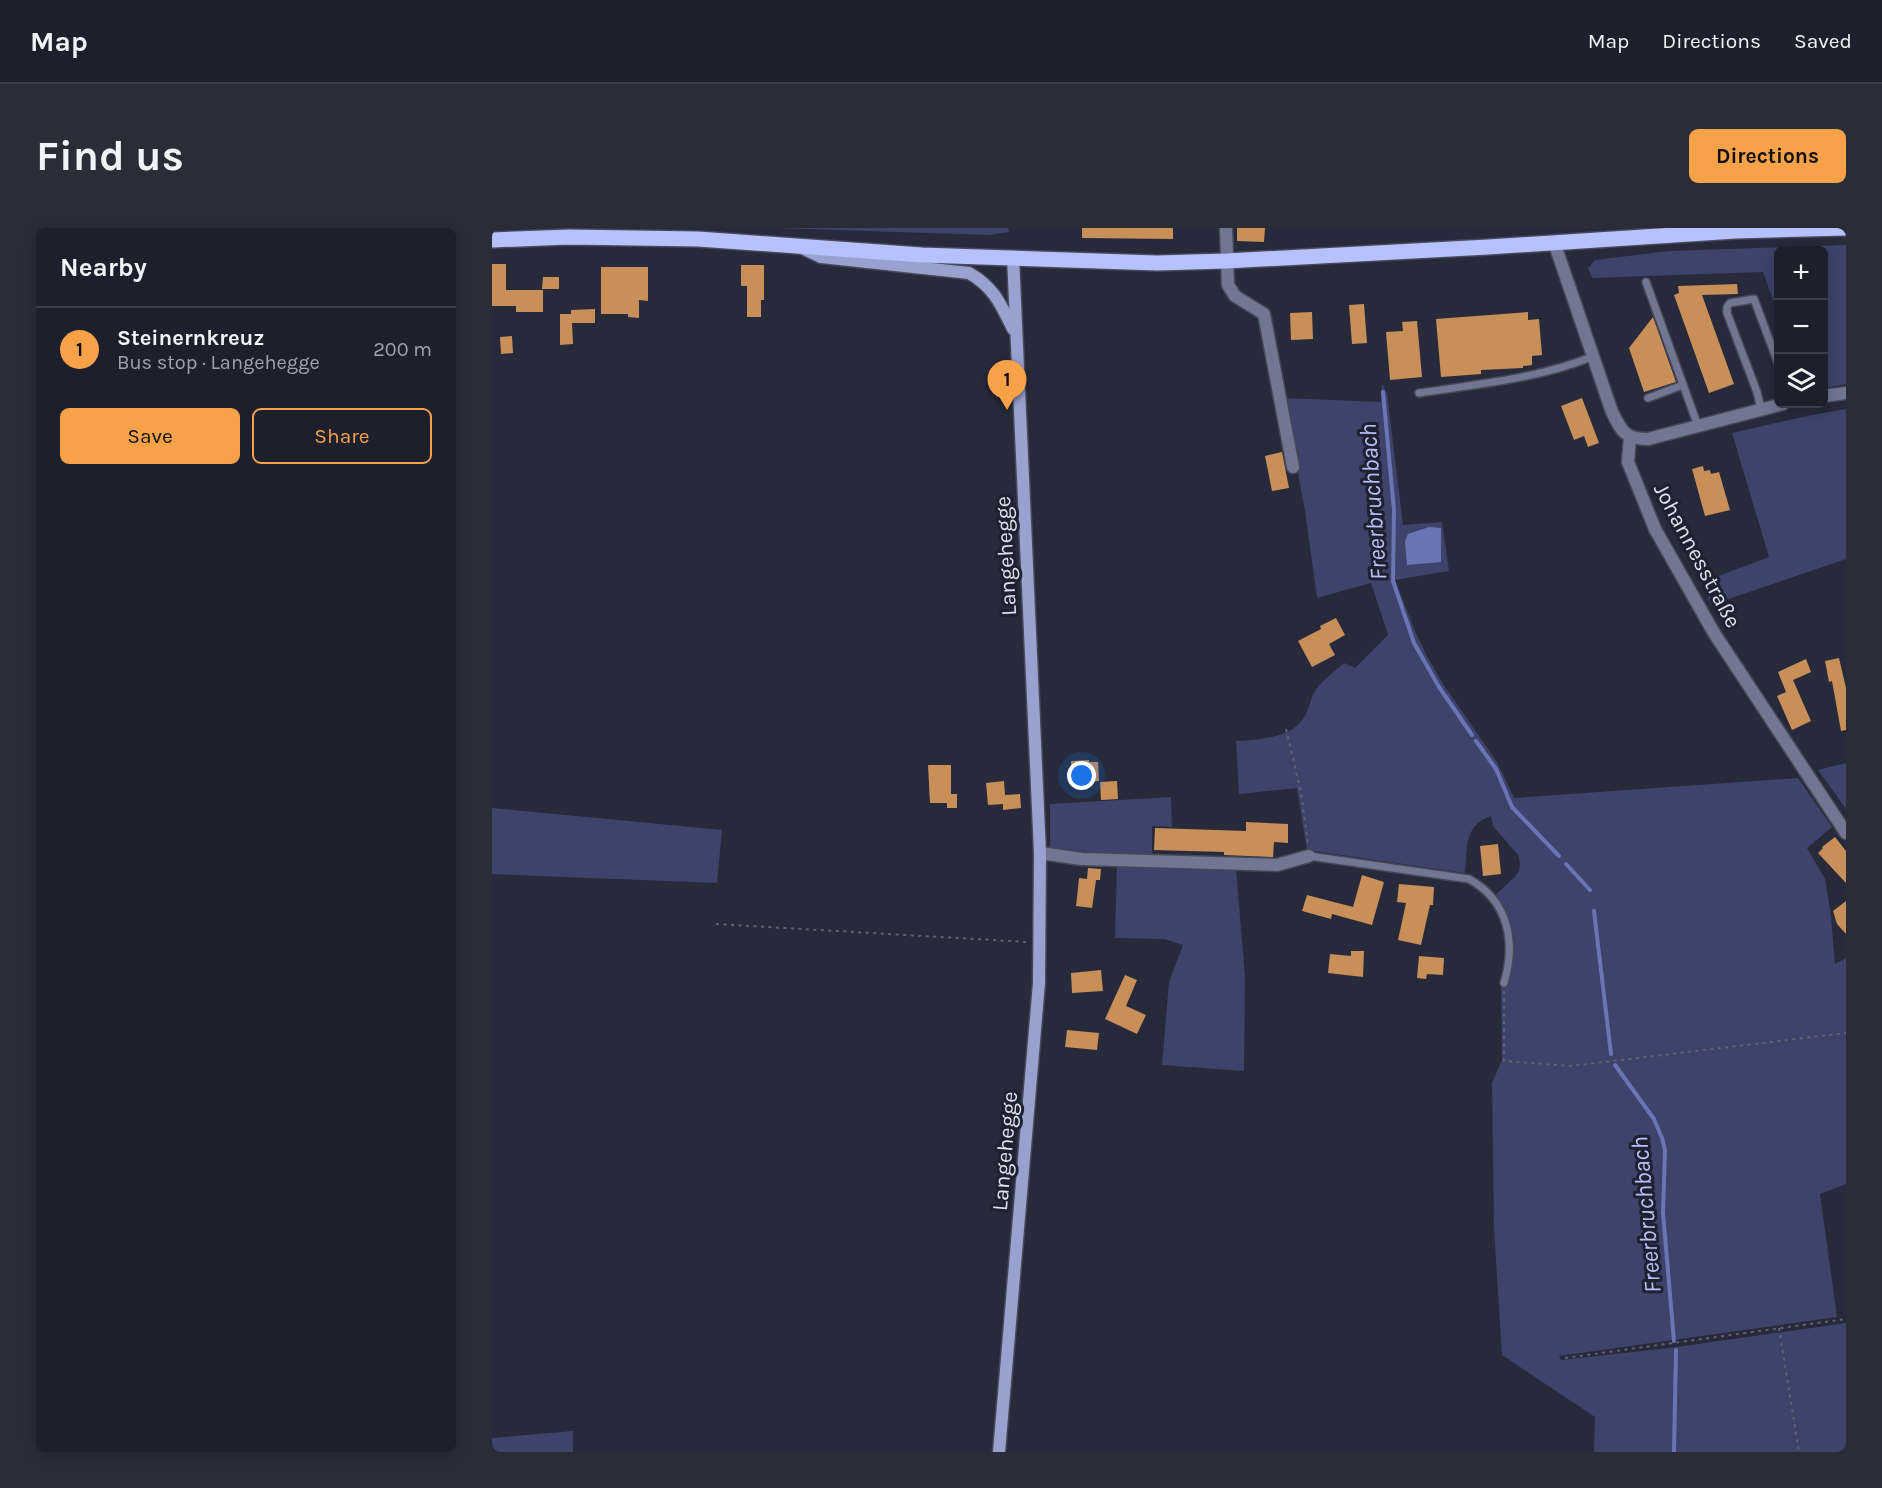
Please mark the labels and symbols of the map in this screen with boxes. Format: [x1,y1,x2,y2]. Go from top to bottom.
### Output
pin: 1 [988,360,1026,410]
water label: Freerbruchbach [1354,423,1392,581]
street label: Johannesstraße [1648,479,1746,632]
street label: Langehegge [990,495,1022,617]
your location [1067,761,1096,790]
street label: Langehegge [987,1090,1023,1212]
water label: Freerbruchbach [1625,1136,1667,1294]

